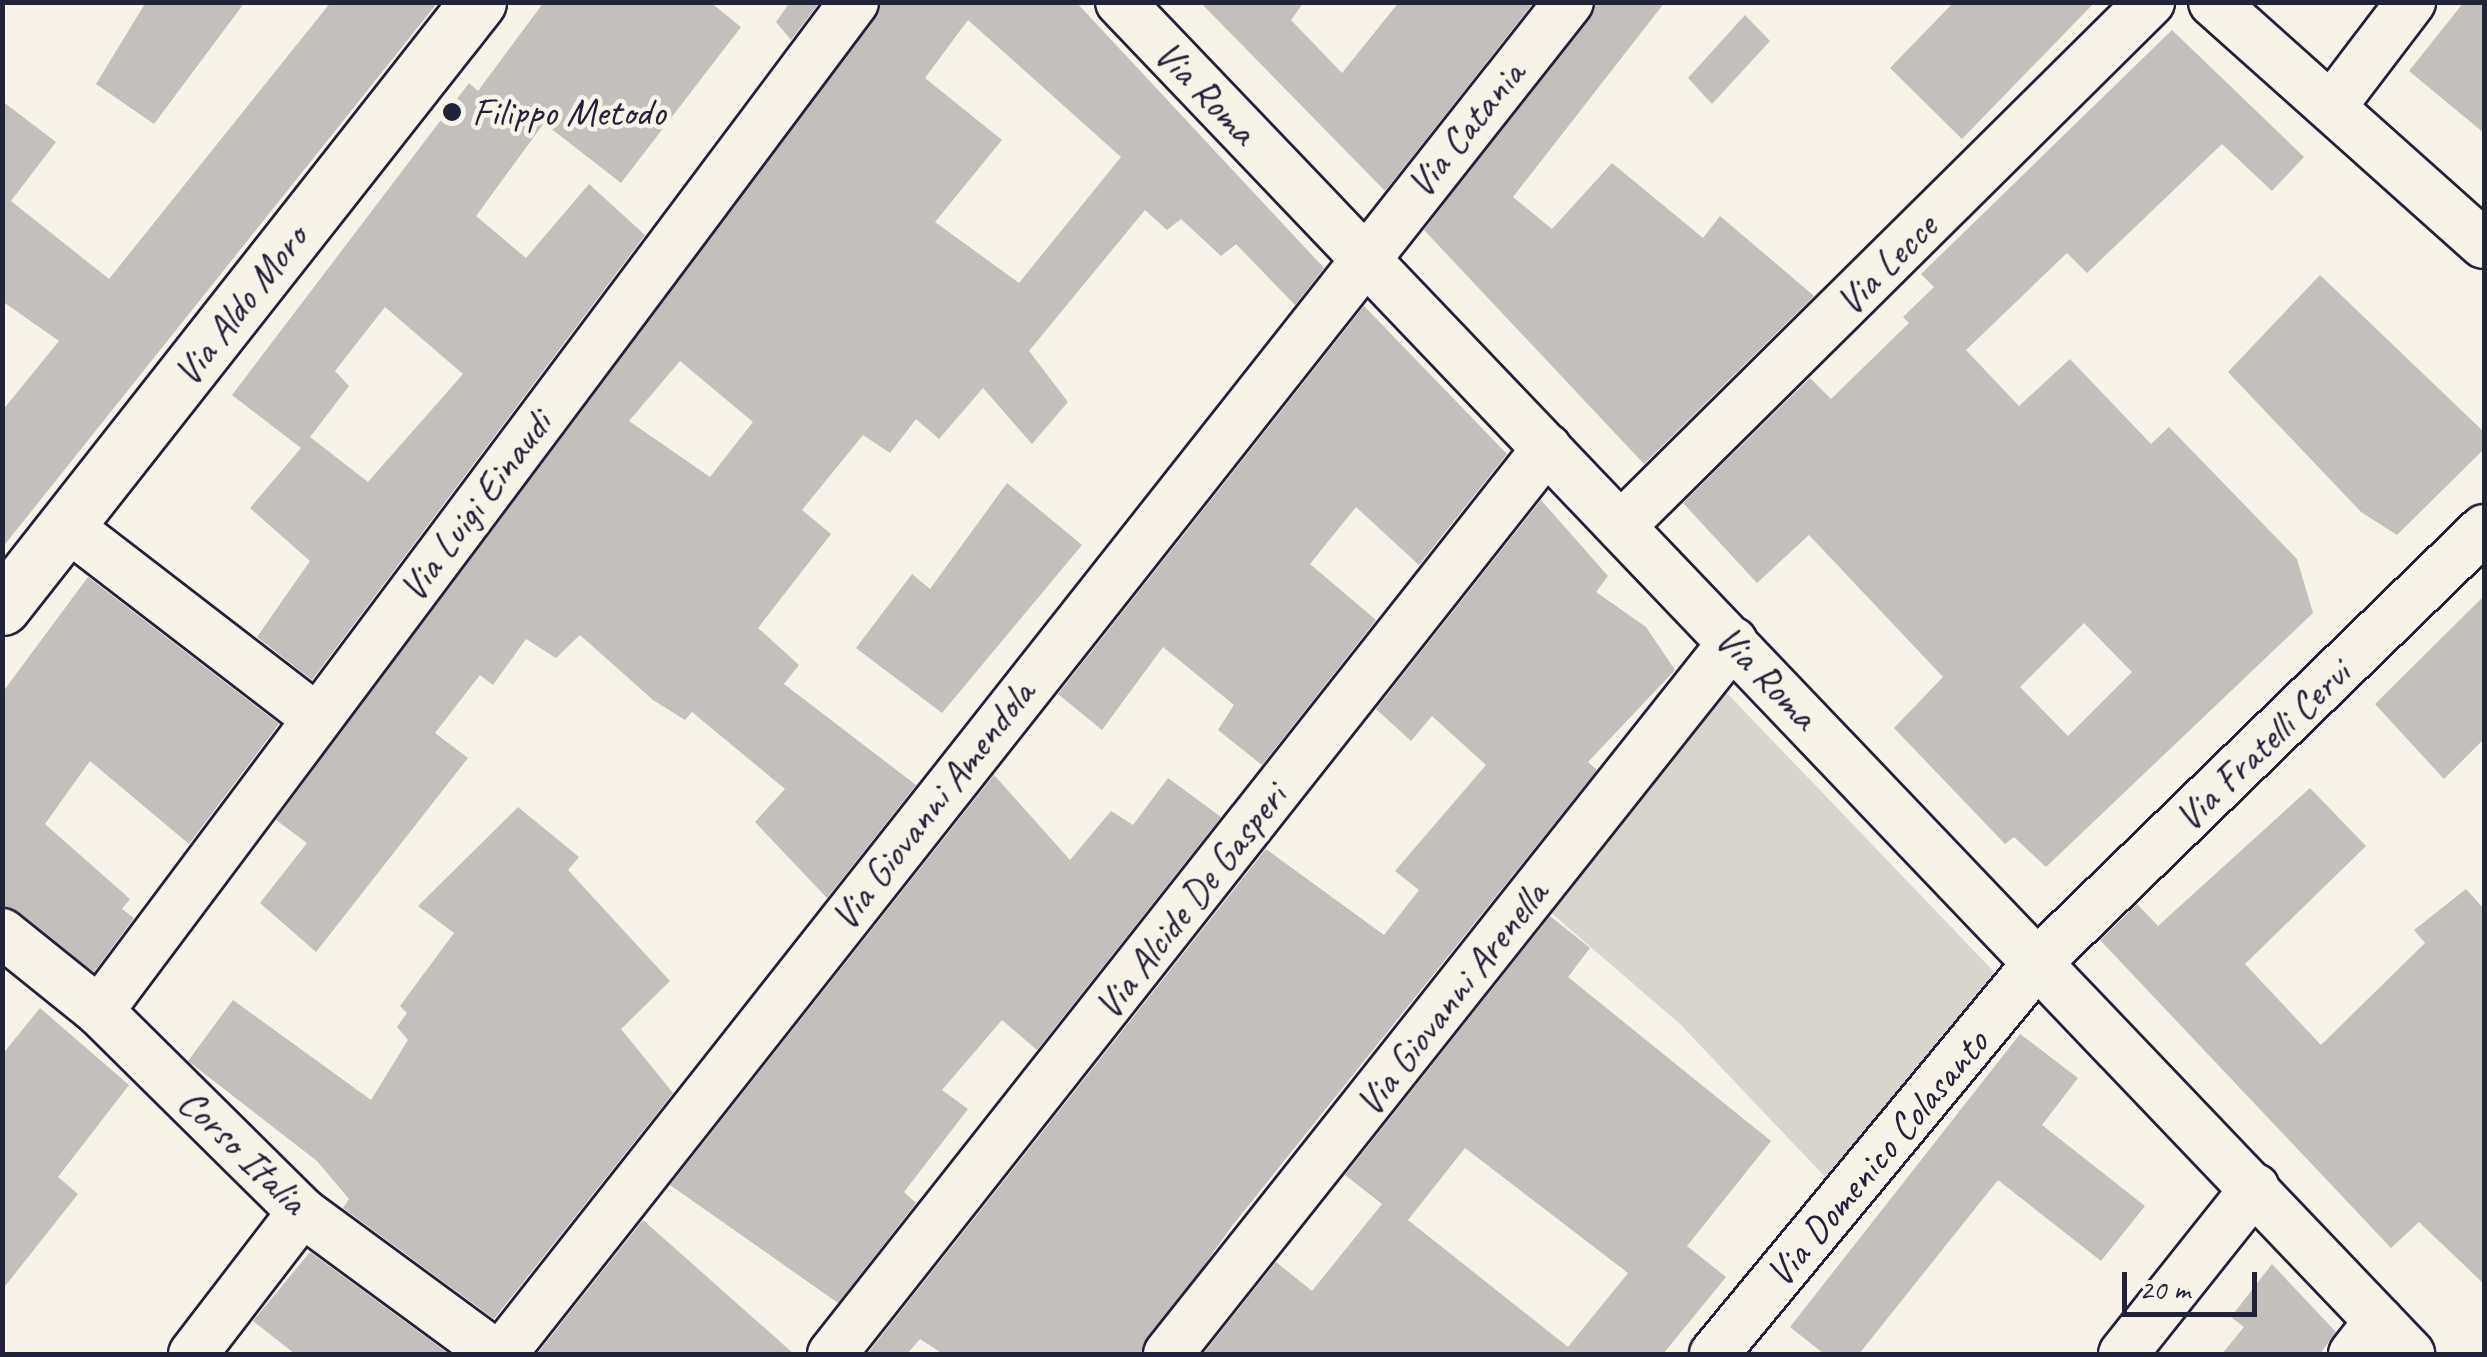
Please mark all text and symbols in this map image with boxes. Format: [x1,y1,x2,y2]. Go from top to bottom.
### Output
street label: Via Roma [1145,30,1267,154]
street label: Via Catania [1396,51,1534,207]
place label: Filippo Metodo [472,88,665,136]
marker: Filippo Metodo [441,101,463,123]
street label: Via Lecce [1825,203,1947,325]
street label: Via Aldo Moro [162,215,318,395]
street label: Via Luigi Einaudi [389,403,561,609]
street label: Via Roma [1706,615,1828,739]
street label: Via Fratelli Cervi [2164,649,2360,841]
street label: Via Giovanni Amendola [820,671,1044,939]
street label: Via Alcide De Gasperi [1083,773,1297,1029]
street label: Via Giovanni Arenella [1344,871,1558,1125]
street label: Via Domenico Colasanto [1755,1020,1999,1296]
street label: Corso Italia [168,1077,318,1225]
scale bar [2127,1252,2262,1314]
text: 20 m [2139,1270,2190,1308]

